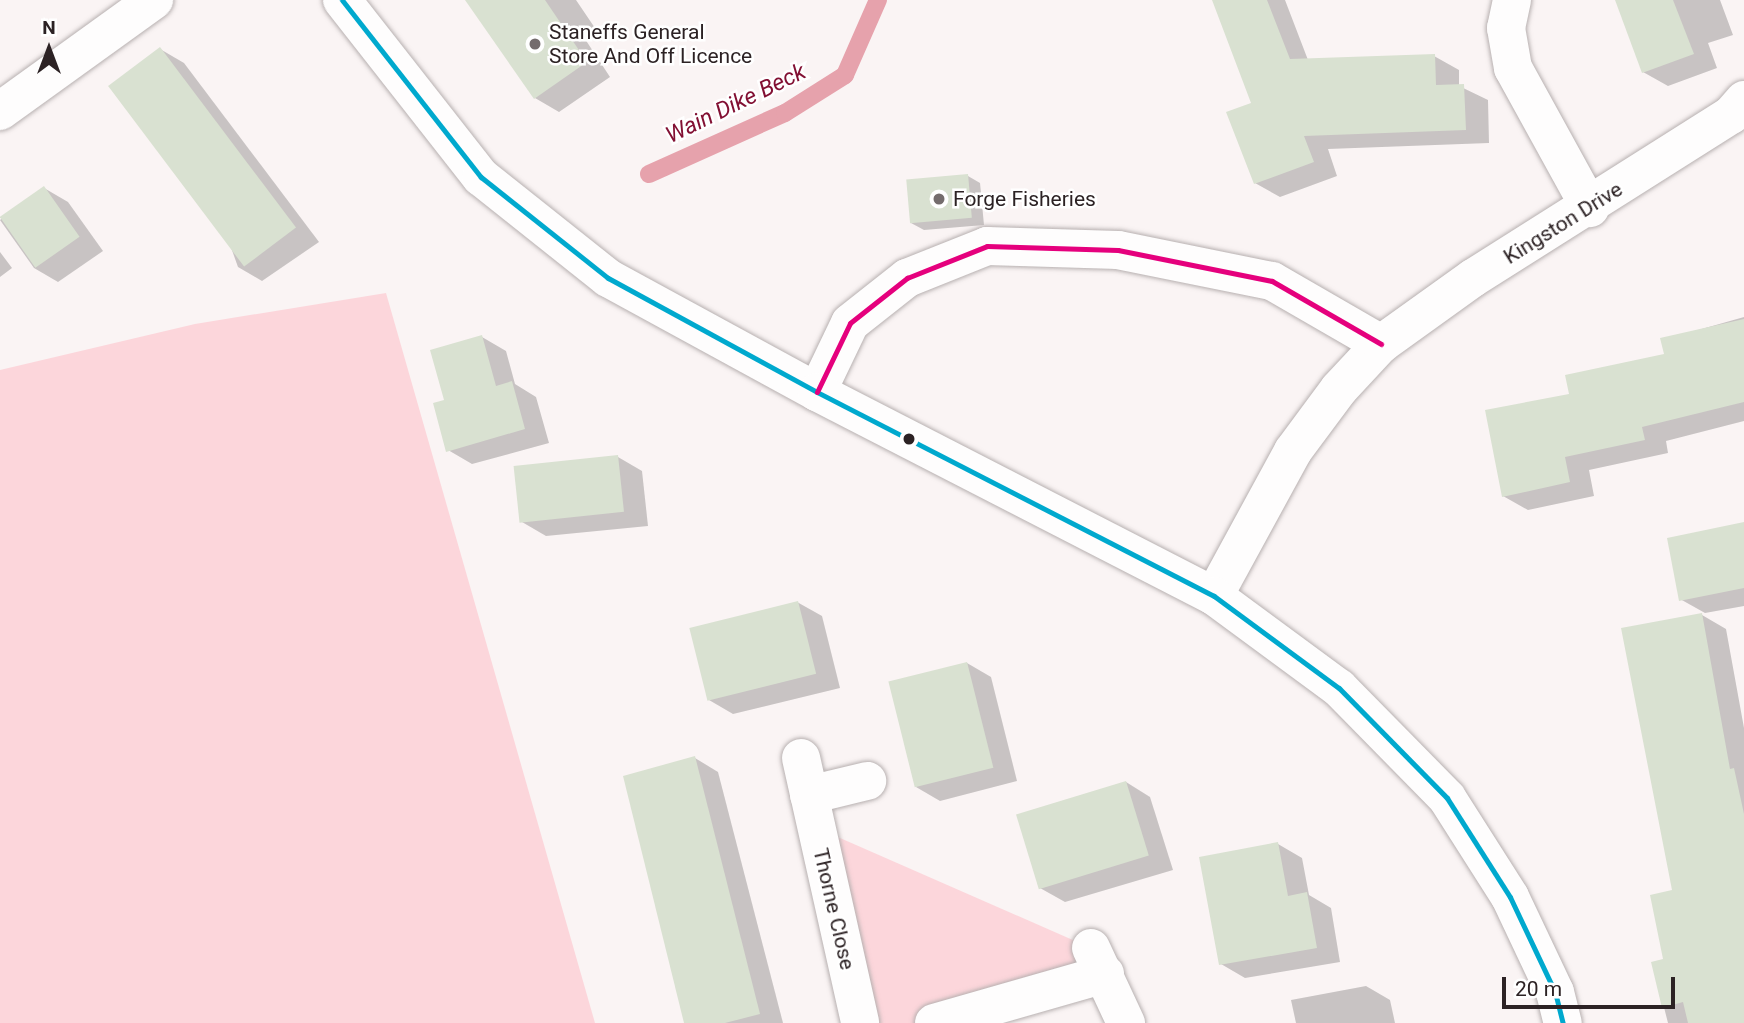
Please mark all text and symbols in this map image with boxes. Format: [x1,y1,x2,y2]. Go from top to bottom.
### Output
north arrow [14,14,84,84]
text: N [42,16,56,39]
place label: Staneffs General Store And Off Licence [549,19,752,69]
marker: Staneffs General Store And Off Licence [527,36,543,52]
water label: Wain Dike Beck [662,58,810,150]
street label: Kingston Drive [1499,177,1627,269]
place label: Forge Fisheries [953,186,1096,212]
marker: Forge Fisheries [931,191,947,207]
unlabelled marker [902,432,916,446]
street label: Thorne Close [808,846,860,972]
scale bar [1506,964,1679,1008]
text: 20 m [1515,977,1562,1001]

